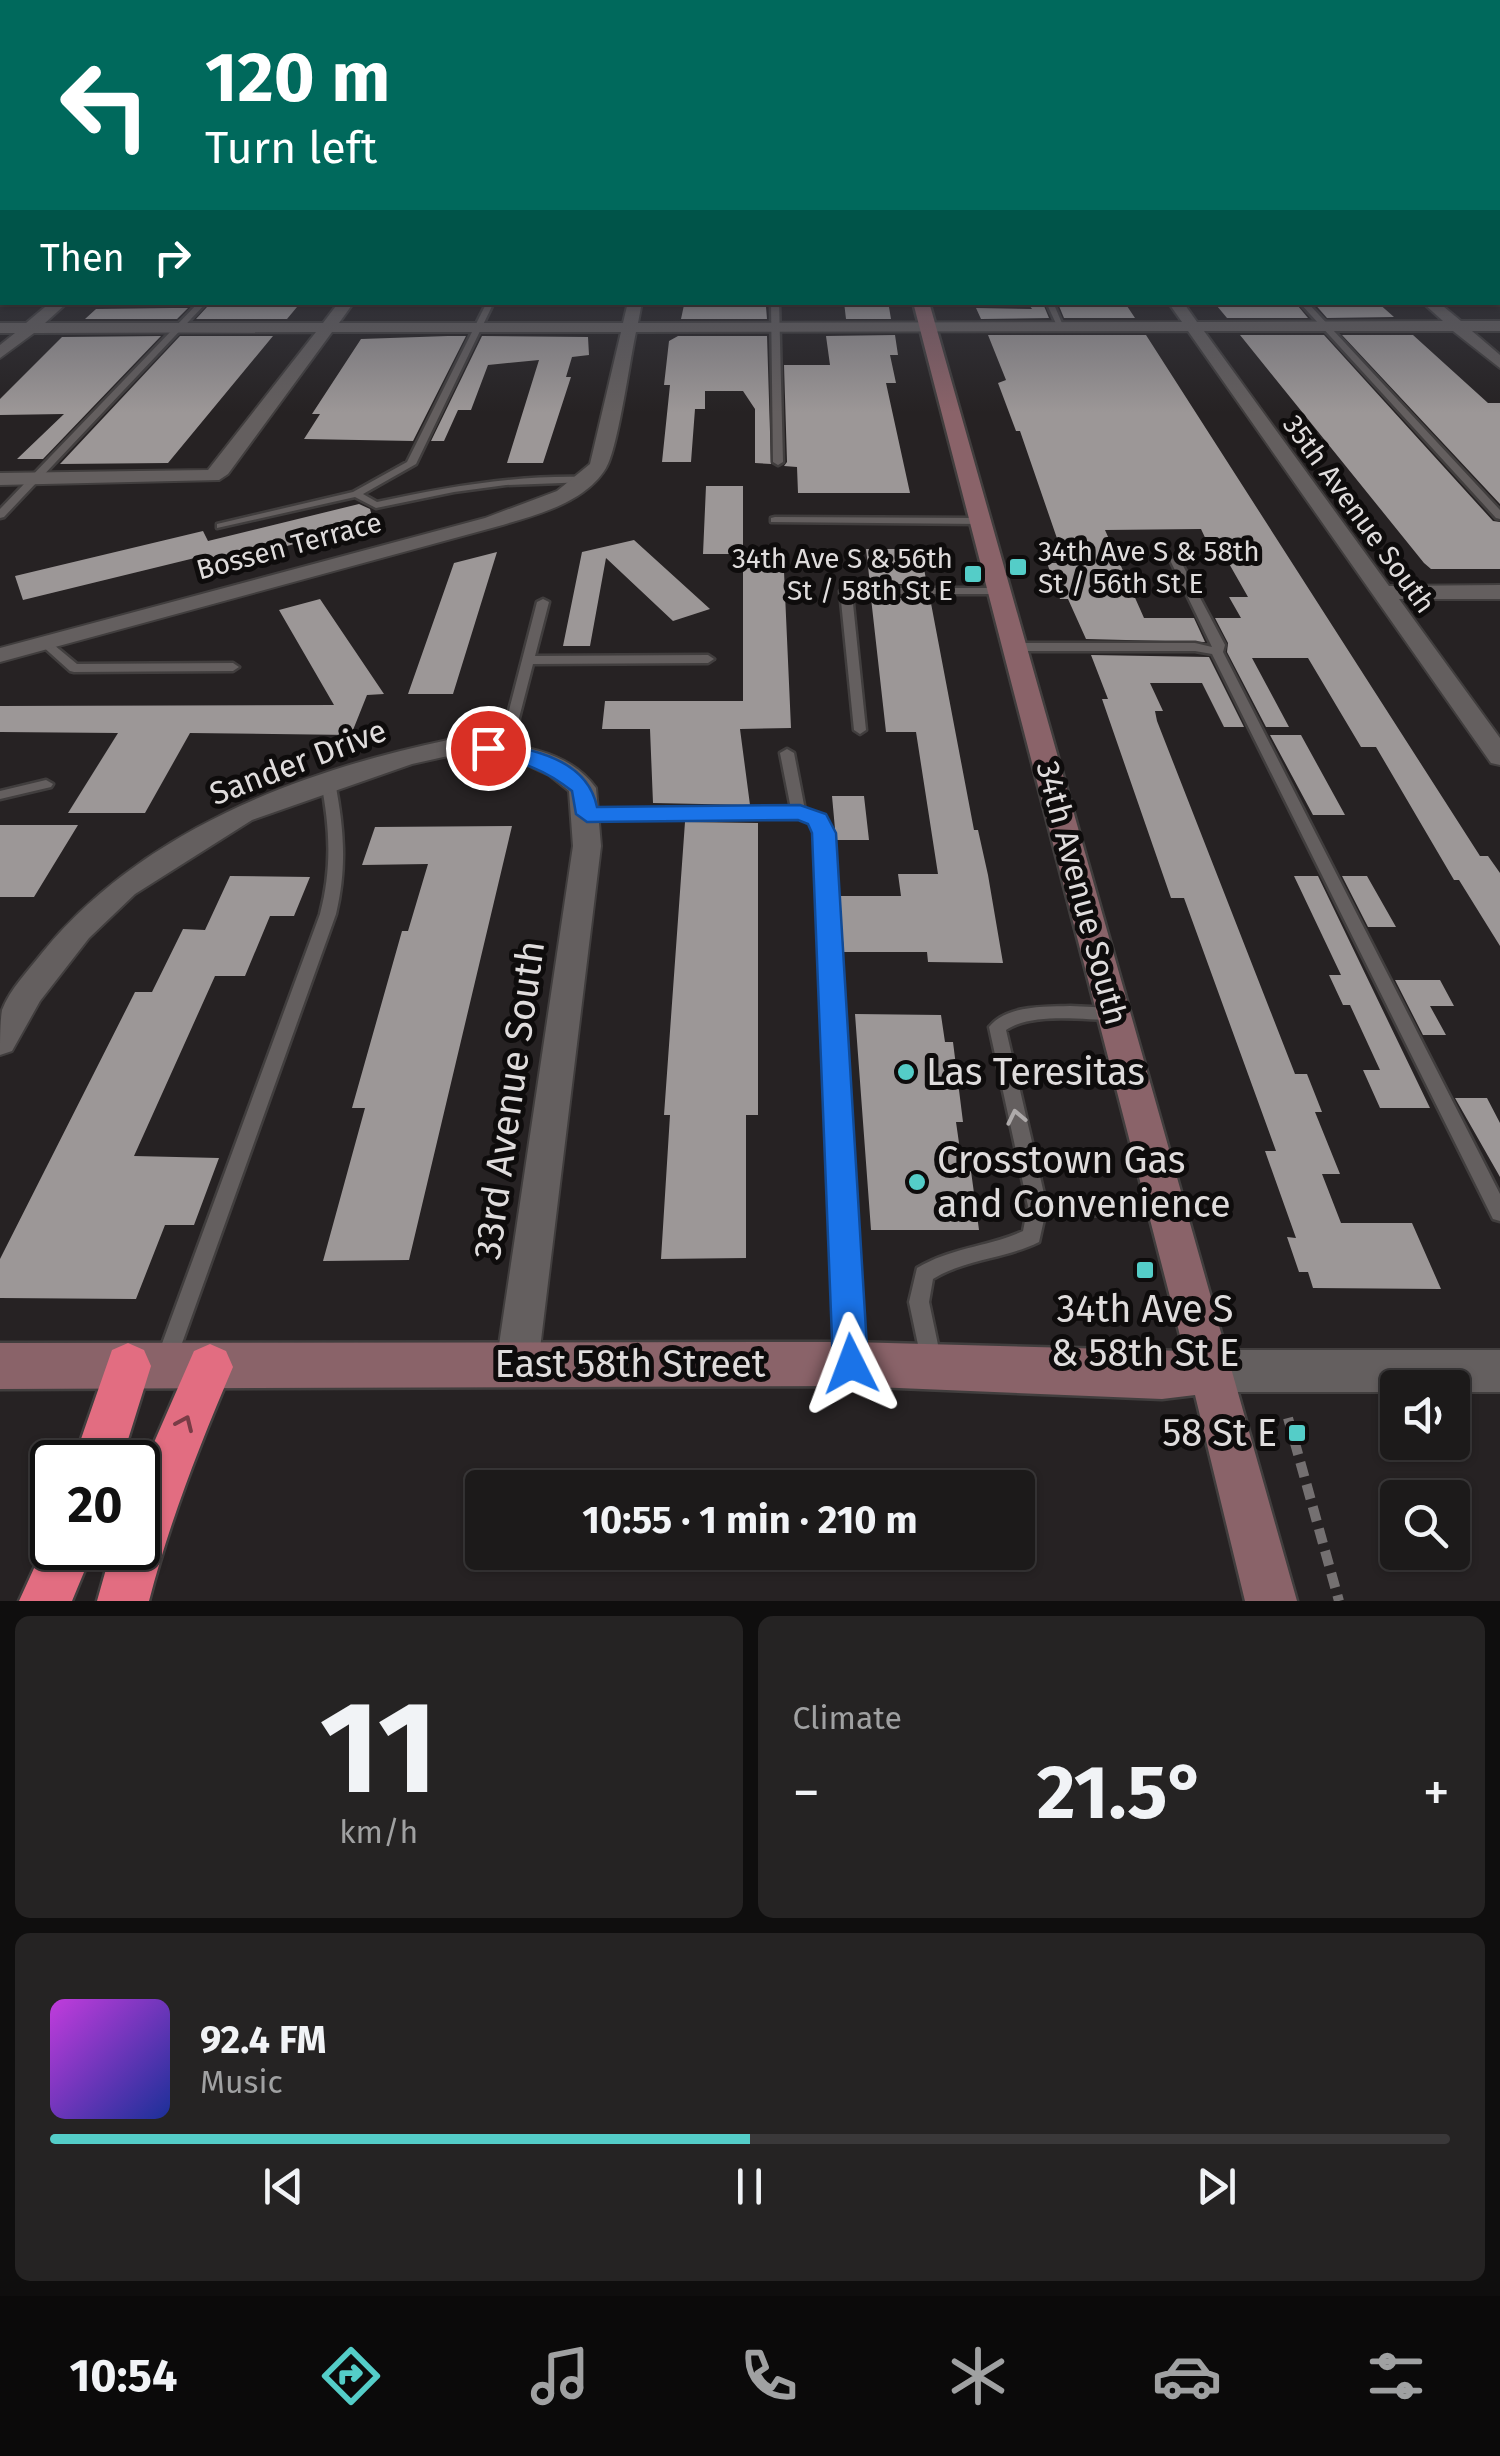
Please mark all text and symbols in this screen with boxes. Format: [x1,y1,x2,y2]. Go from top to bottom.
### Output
text: 120 m [205,36,390,120]
icon: left [40,40,170,170]
text: Turn left [205,121,377,175]
icon: right [145,230,200,285]
text: Then [40,235,125,281]
street label: 35th Avenue South [1276,409,1442,619]
street label: Bossen Terrace [193,505,385,587]
place label: 34th Ave S & 58th St / 56th St E [1038,535,1260,600]
place label: 34th Ave S & 56th St / 58th St E [732,542,953,607]
marker: 34th Ave S & 58th St / 56th St E [1007,556,1029,578]
marker: 34th Ave S & 56th St / 58th St E [962,563,984,585]
pin [446,706,531,791]
street label: Sander Drive [204,711,392,813]
icon: arrive [461,721,516,776]
street label: 34th Avenue South [1029,757,1135,1029]
street label: 33rd Avenue South [464,938,554,1262]
place label: Las Teresitas [926,1049,1145,1095]
marker: Las Teresitas [895,1061,917,1083]
one-way arrow [1006,1109,1027,1126]
place label: Crosstown Gas and Convenience [937,1137,1231,1227]
marker: Crosstown Gas and Convenience [906,1171,928,1193]
marker: 34th Ave S & 58th St E [1134,1259,1156,1281]
place label: 34th Ave S & 58th St E [1051,1286,1239,1376]
position arrow [799,1312,903,1416]
street label: East 58th Street [495,1341,766,1387]
map controls [1380,1370,1470,1570]
button: sound [1380,1370,1470,1460]
place label: 58 St E [1162,1410,1277,1456]
one-way arrow [173,1415,193,1433]
marker: 58 St E [1286,1422,1308,1444]
speed limit sign: 20 [30,1440,160,1570]
button: search [1380,1480,1470,1570]
text: 10:55 · 1 min · 210 m [582,1497,918,1543]
text: 11 [320,1670,438,1826]
text: Climate [793,1699,902,1737]
text: 21.5° [1037,1748,1206,1838]
text: − [793,1760,820,1826]
text: + [1423,1760,1450,1826]
text: km/h [339,1813,418,1851]
text: 92.4 FM [200,2017,326,2063]
text: Music [200,2063,283,2101]
icon: previous [256,2159,311,2214]
icon: pause [722,2159,777,2214]
icon: next [1189,2159,1244,2214]
icon: directions [316,2341,386,2411]
icon: music [525,2341,595,2411]
icon: phone [734,2341,804,2411]
icon: climate [943,2341,1013,2411]
icon: car [1152,2341,1222,2411]
icon: filters [1361,2341,1431,2411]
text: 10:54 [69,2349,177,2403]

